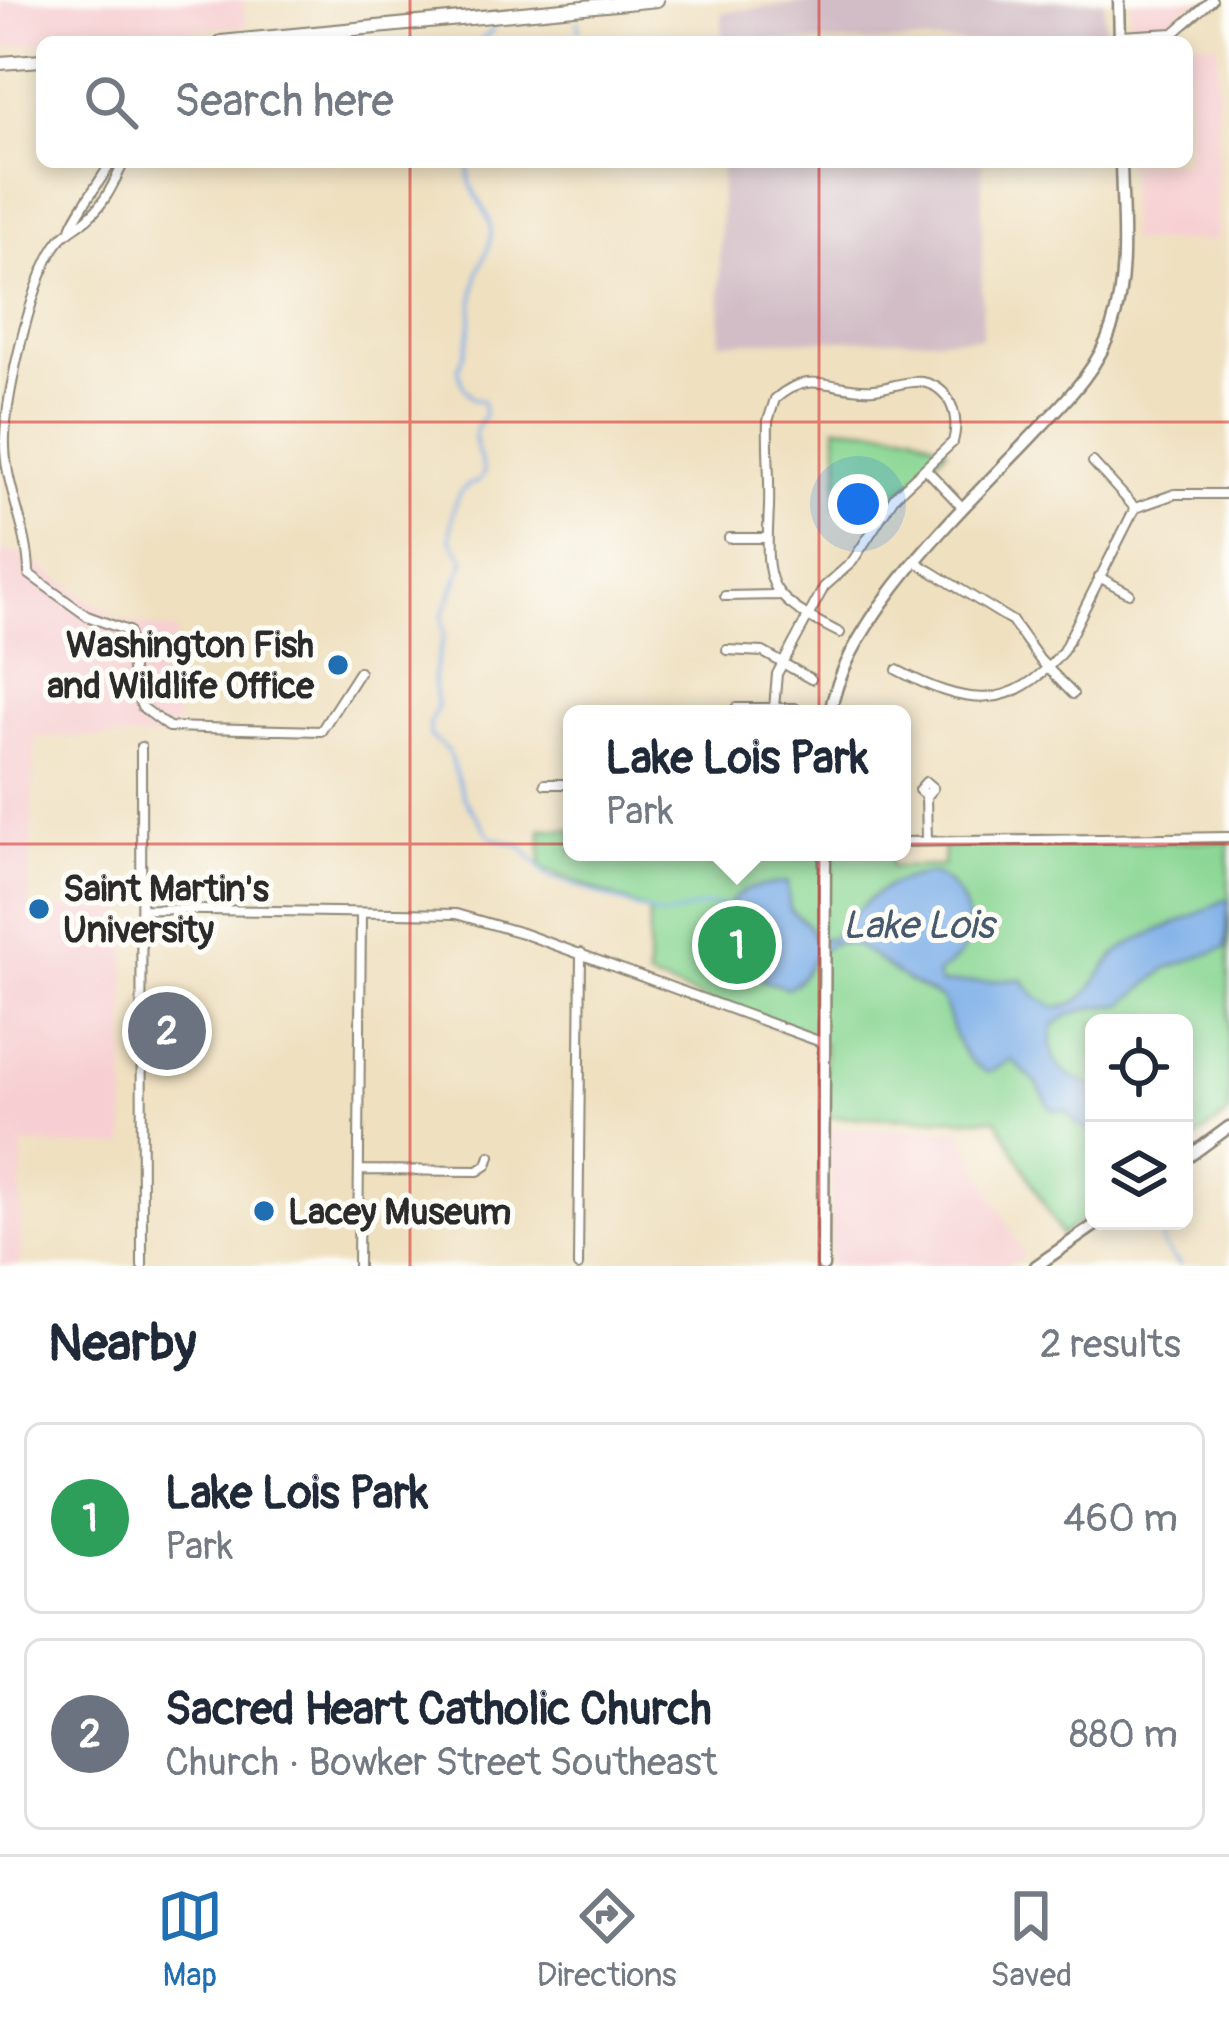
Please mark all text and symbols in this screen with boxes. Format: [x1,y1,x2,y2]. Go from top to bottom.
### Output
search box [36,36,1193,168]
icon: search [78,69,144,135]
text: Search here [174,74,394,130]
your location [828,474,888,534]
place label: Washington Fish and Wildlife Office [47,623,315,709]
marker: Washington Fish and Wildlife Office [325,652,351,678]
popup [563,705,911,861]
text: Lake Lois Park [605,731,869,787]
text: Park [605,787,674,836]
place label: Saint Martin's University [63,867,270,953]
marker: Saint Martin's University [26,896,52,922]
pin: 1 [698,900,776,990]
water label: Lake Lois [842,901,998,950]
pin: 2 [128,986,206,1076]
map controls [1085,1014,1193,1230]
button: locate [1085,1014,1193,1122]
button: layers [1085,1122,1193,1230]
place label: Lacey Museum [288,1190,511,1235]
marker: Lacey Museum [251,1198,277,1224]
text: Nearby [48,1312,196,1376]
text: 2 results [1040,1320,1181,1369]
text: Lake Lois Park [165,1466,428,1522]
text: 1 [82,1494,98,1543]
text: 460 m [1063,1494,1178,1543]
text: Park [165,1522,233,1571]
text: Sacred Heart Catholic Church [165,1682,712,1738]
text: 2 [79,1710,101,1759]
text: 880 m [1069,1710,1178,1759]
text: Church · Bowker Street Southeast [165,1738,717,1787]
tab: Map [157,1883,223,1996]
tab: Directions [537,1883,677,1996]
tab: Saved [990,1883,1072,1996]

